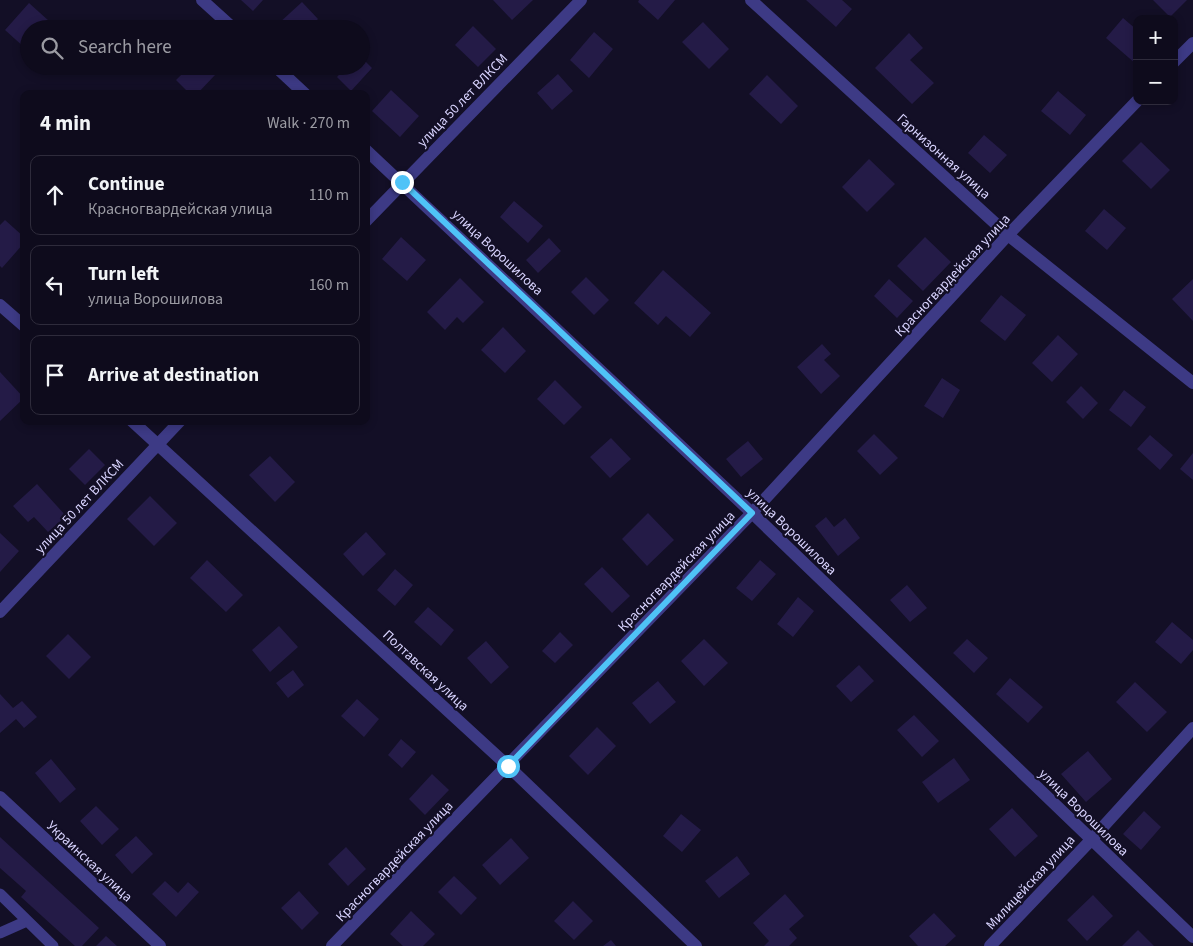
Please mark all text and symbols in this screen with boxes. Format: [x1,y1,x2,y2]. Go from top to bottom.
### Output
map controls [1133,15,1178,105]
button: + [1133,15,1178,60]
search box [20,20,370,75]
icon: search [38,34,66,62]
text: Search here [78,34,172,61]
street label: улица 50 лет ВЛКСМ [413,50,513,152]
button: − [1133,60,1178,105]
text: 4 min [40,108,91,138]
street label: Гарнизонная улица [892,109,995,204]
text: Walk · 270 m [267,112,350,134]
text: Continue [88,171,165,198]
route end [391,171,414,194]
icon: ahead [41,181,69,209]
text: 110 m [309,184,349,206]
text: Красногвардейская улица [88,198,273,220]
street label: улица Ворошилова [447,205,547,300]
street label: Красногвардейская улица [890,210,1015,342]
text: Turn left [88,261,159,288]
icon: left [41,271,69,299]
text: 160 m [309,274,349,296]
text: улица Ворошилова [88,288,223,310]
icon: arrive [41,361,69,389]
text: Arrive at destination [88,362,259,389]
street label: улица 50 лет ВЛКСМ [31,455,129,558]
street label: улица Ворошилова [742,483,841,580]
street label: Красногвардейская улица [613,507,740,637]
street label: Полтавская улица [378,625,473,716]
route start [497,755,520,778]
street label: улица Ворошилова [1034,764,1133,861]
street label: Красногвардейская улица [331,797,458,927]
street label: Украинская улица [42,817,137,907]
street label: Милицейская улица [981,831,1080,934]

